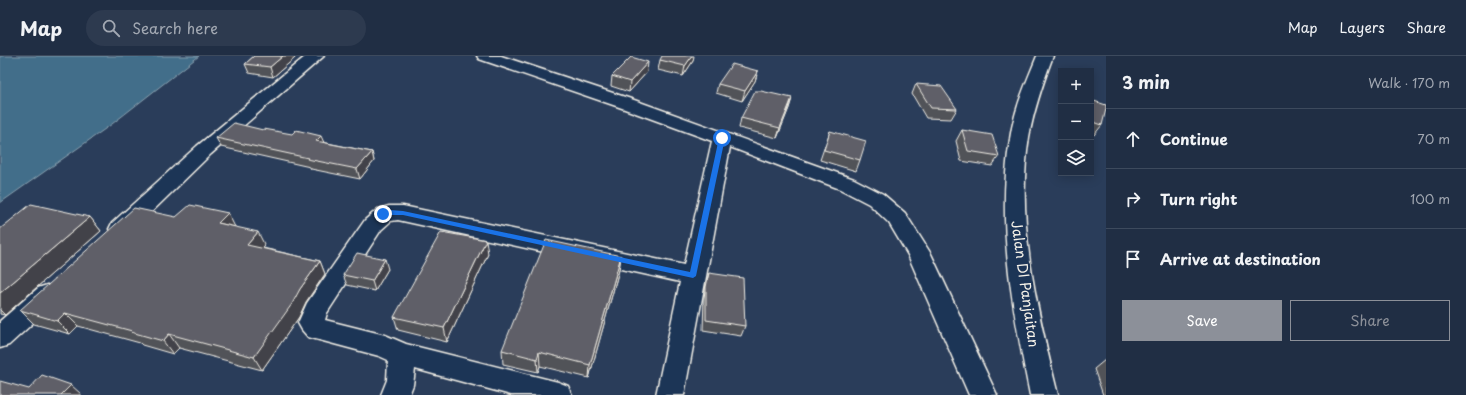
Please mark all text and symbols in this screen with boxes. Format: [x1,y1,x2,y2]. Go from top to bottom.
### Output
search box [86,10,366,46]
text: Map [20,14,62,42]
text: Search here [132,16,218,39]
icon: search [100,17,122,39]
text: Map [1288,17,1318,38]
text: Layers [1340,17,1385,38]
text: Share [1407,17,1446,38]
map controls [1058,68,1094,176]
button: + [1058,68,1094,104]
text: 3 min [1122,69,1170,95]
text: Walk · 170 m [1368,73,1450,92]
button: − [1058,104,1094,140]
text: Continue [1160,127,1228,150]
icon: ahead [1122,128,1144,150]
route start [713,129,731,147]
text: 70 m [1417,129,1450,148]
button: layers [1058,140,1094,176]
text: Turn right [1160,187,1237,210]
icon: right [1122,188,1144,210]
text: 100 m [1410,189,1450,208]
route end [374,205,392,223]
street label: Jalan DI Panjaitan [1006,219,1045,348]
text: Arrive at destination [1160,247,1321,270]
icon: arrive [1122,248,1144,270]
button: Save [1122,300,1282,341]
button: Share [1290,300,1450,341]

